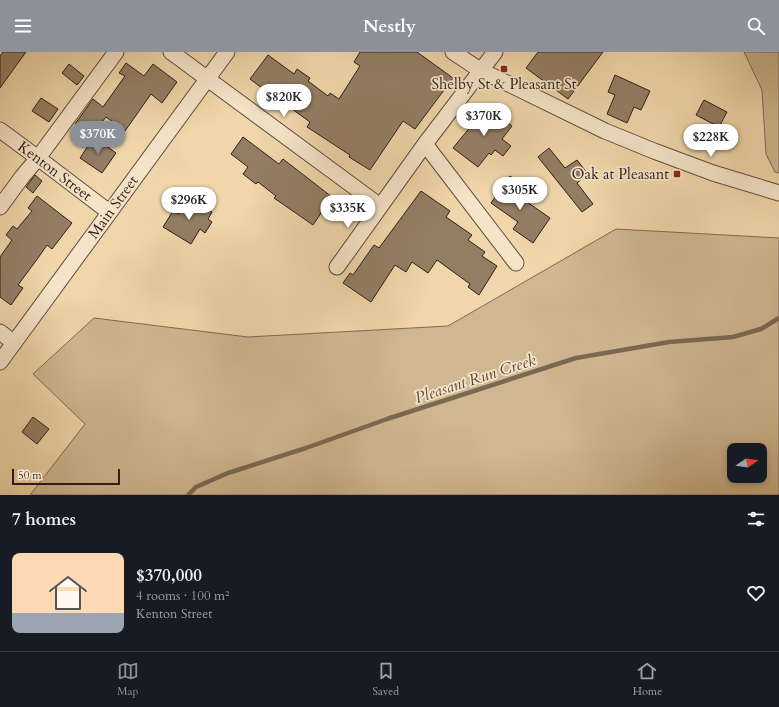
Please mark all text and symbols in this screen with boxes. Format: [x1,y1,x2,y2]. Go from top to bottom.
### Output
text: Nestly [363,14,416,39]
icon: menu [12,15,34,37]
icon: search [745,15,767,37]
marker: Shelby St & Pleasant St [499,64,509,74]
place label: Shelby St & Pleasant St [432,74,577,94]
pin: $820K [256,84,312,118]
text: $820K [265,88,303,106]
pin: $370K [456,103,512,137]
text: $370K [465,107,503,125]
pin: $370K [70,121,126,155]
pin: $228K [683,124,739,158]
text: $370K [79,125,117,143]
text: $228K [692,128,730,146]
street label: Kenton Street [14,137,96,206]
place label: Oak at Pleasant [572,164,669,184]
marker: Oak at Pleasant [672,169,682,179]
street label: Main Street [83,171,143,243]
pin: $305K [492,177,548,211]
text: $305K [501,181,539,199]
pin: $296K [161,187,217,221]
text: $296K [170,191,208,209]
pin: $335K [320,195,376,229]
text: $335K [329,199,367,217]
water label: Pleasant Run Creek [412,349,539,409]
north arrow [727,443,767,483]
map controls [727,443,767,483]
scale bar [12,467,120,486]
text: 50 m [18,468,42,483]
text: 7 homes [12,508,76,531]
icon: filters [745,508,767,530]
text: $370,000 [136,564,202,587]
icon: home [44,569,92,617]
icon: heart [745,582,767,604]
text: 4 rooms · 100 m² [136,587,229,605]
text: Kenton Street [136,605,212,623]
tab: Map [117,660,139,699]
tab: Saved [372,660,399,699]
tab: Home [633,660,662,699]

